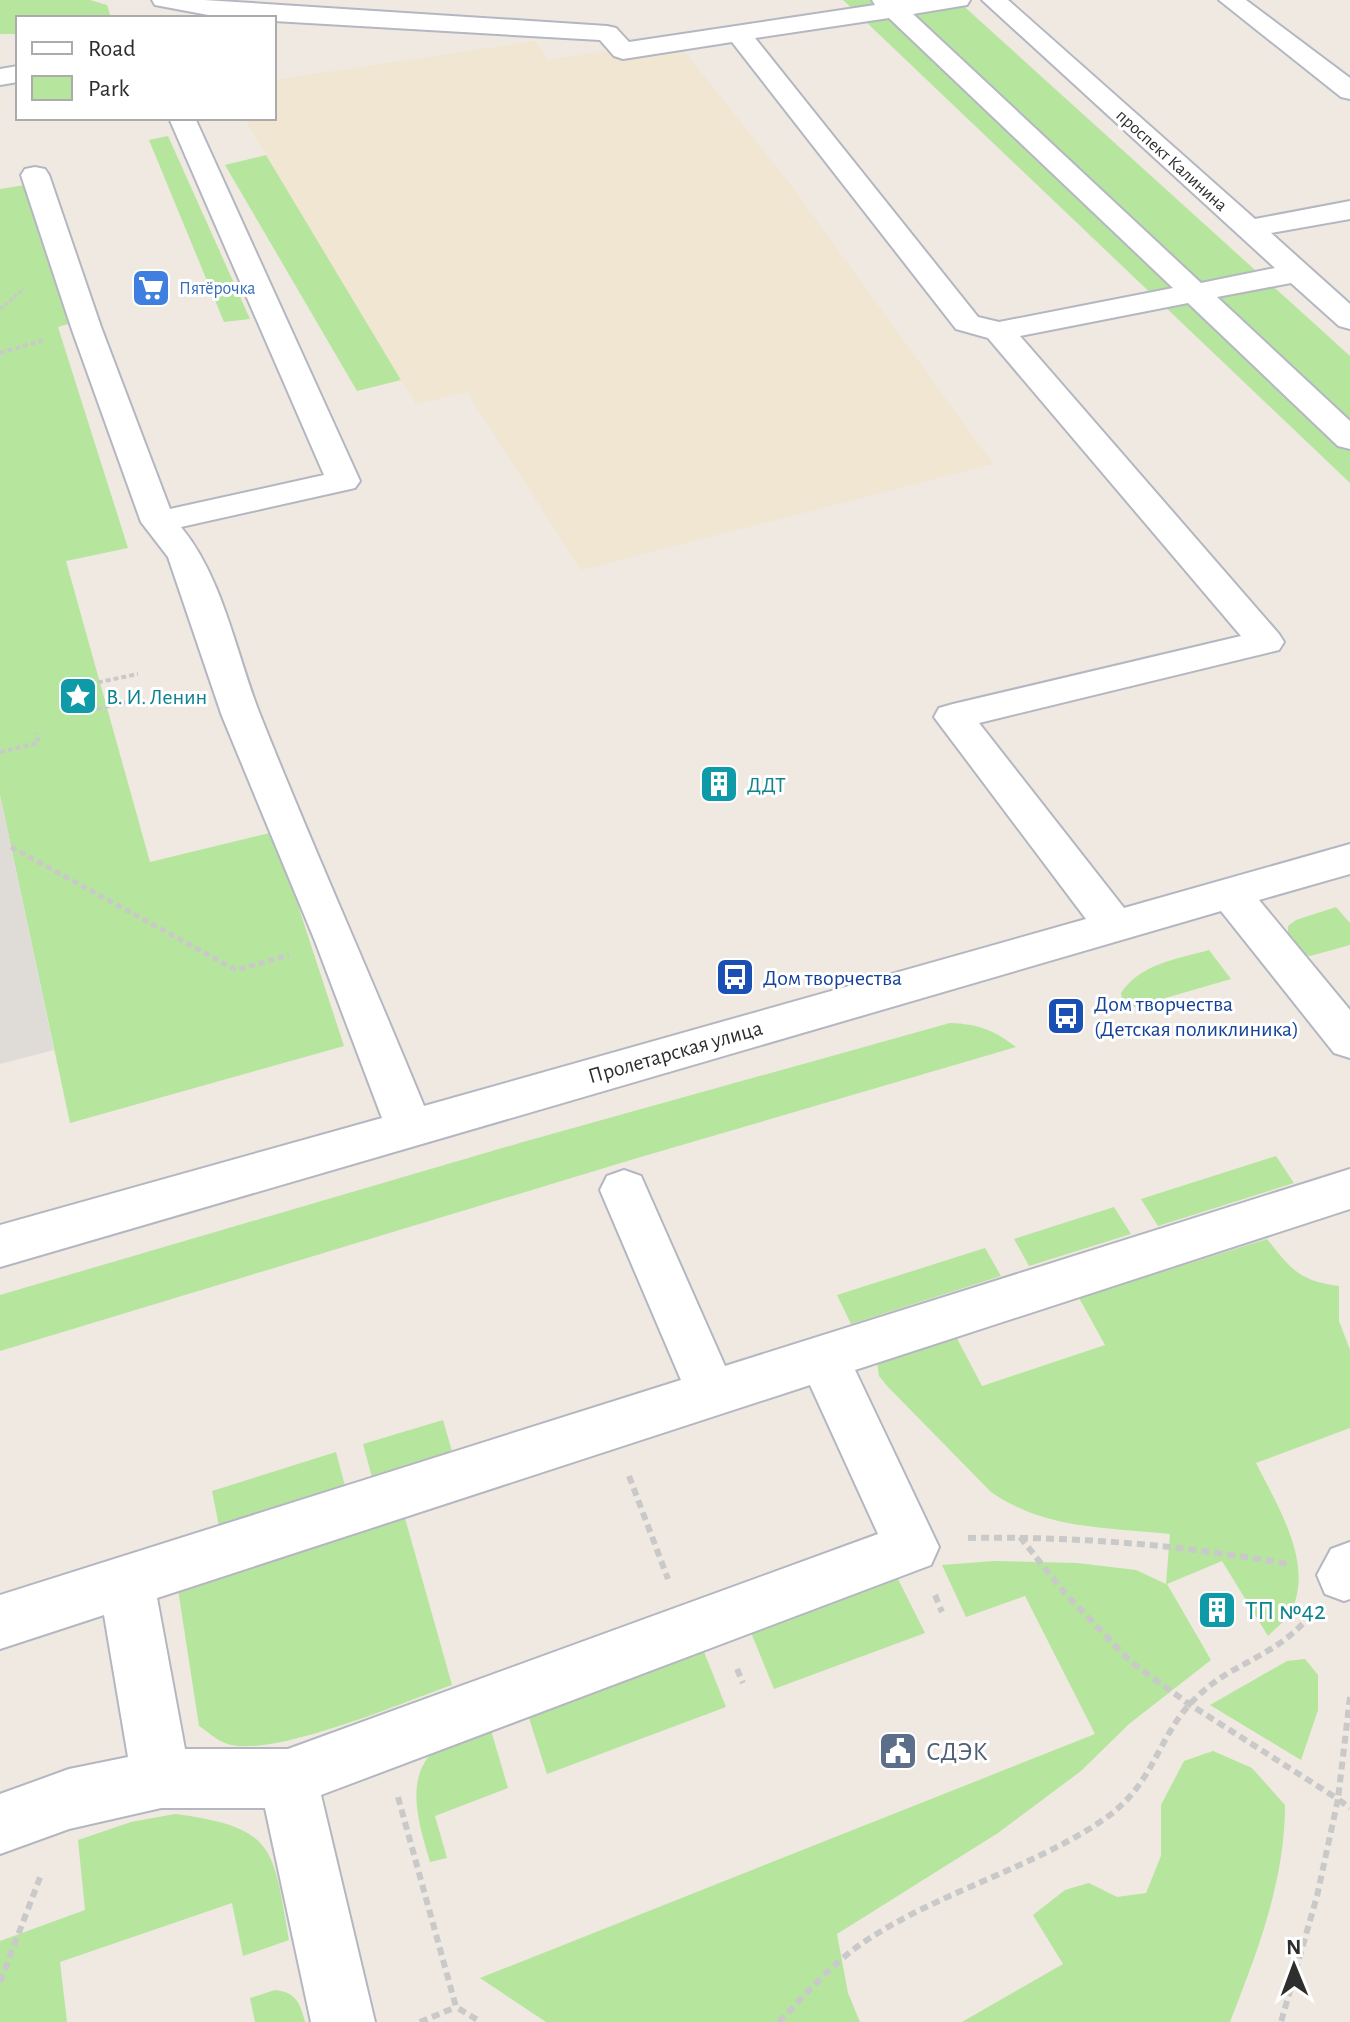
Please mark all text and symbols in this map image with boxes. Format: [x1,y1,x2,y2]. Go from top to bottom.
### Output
legend [16,16,276,120]
text: Road [88,37,136,61]
text: Park [88,77,129,101]
street label: проспект Калинина [1112,106,1230,215]
supermarket icon: Пятёрочка [130,267,172,309]
place label: Пятёрочка [179,280,256,298]
place icon: В. И. Ленин [57,675,99,717]
place label: В. И. Ленин [106,686,207,708]
building icon: ДДТ [698,763,740,805]
place label: ДДТ [747,774,786,796]
bus stop icon: Дом творчества [714,956,756,998]
place label: Дом творчества [763,967,902,989]
place label: Дом творчества (Детская поликлиника) [1094,993,1299,1040]
bus stop icon: Дом творчества (Детская поликлиника) [1045,995,1087,1037]
street label: Пролетарская улица [586,1017,765,1087]
building icon: ТП №42 [1196,1589,1238,1631]
place label: ТП №42 [1245,1598,1326,1624]
public building icon: СДЭК [877,1730,919,1772]
place label: СДЭК [926,1739,988,1765]
north arrow [1254,1926,1334,2006]
text: N [1286,1936,1302,1958]

